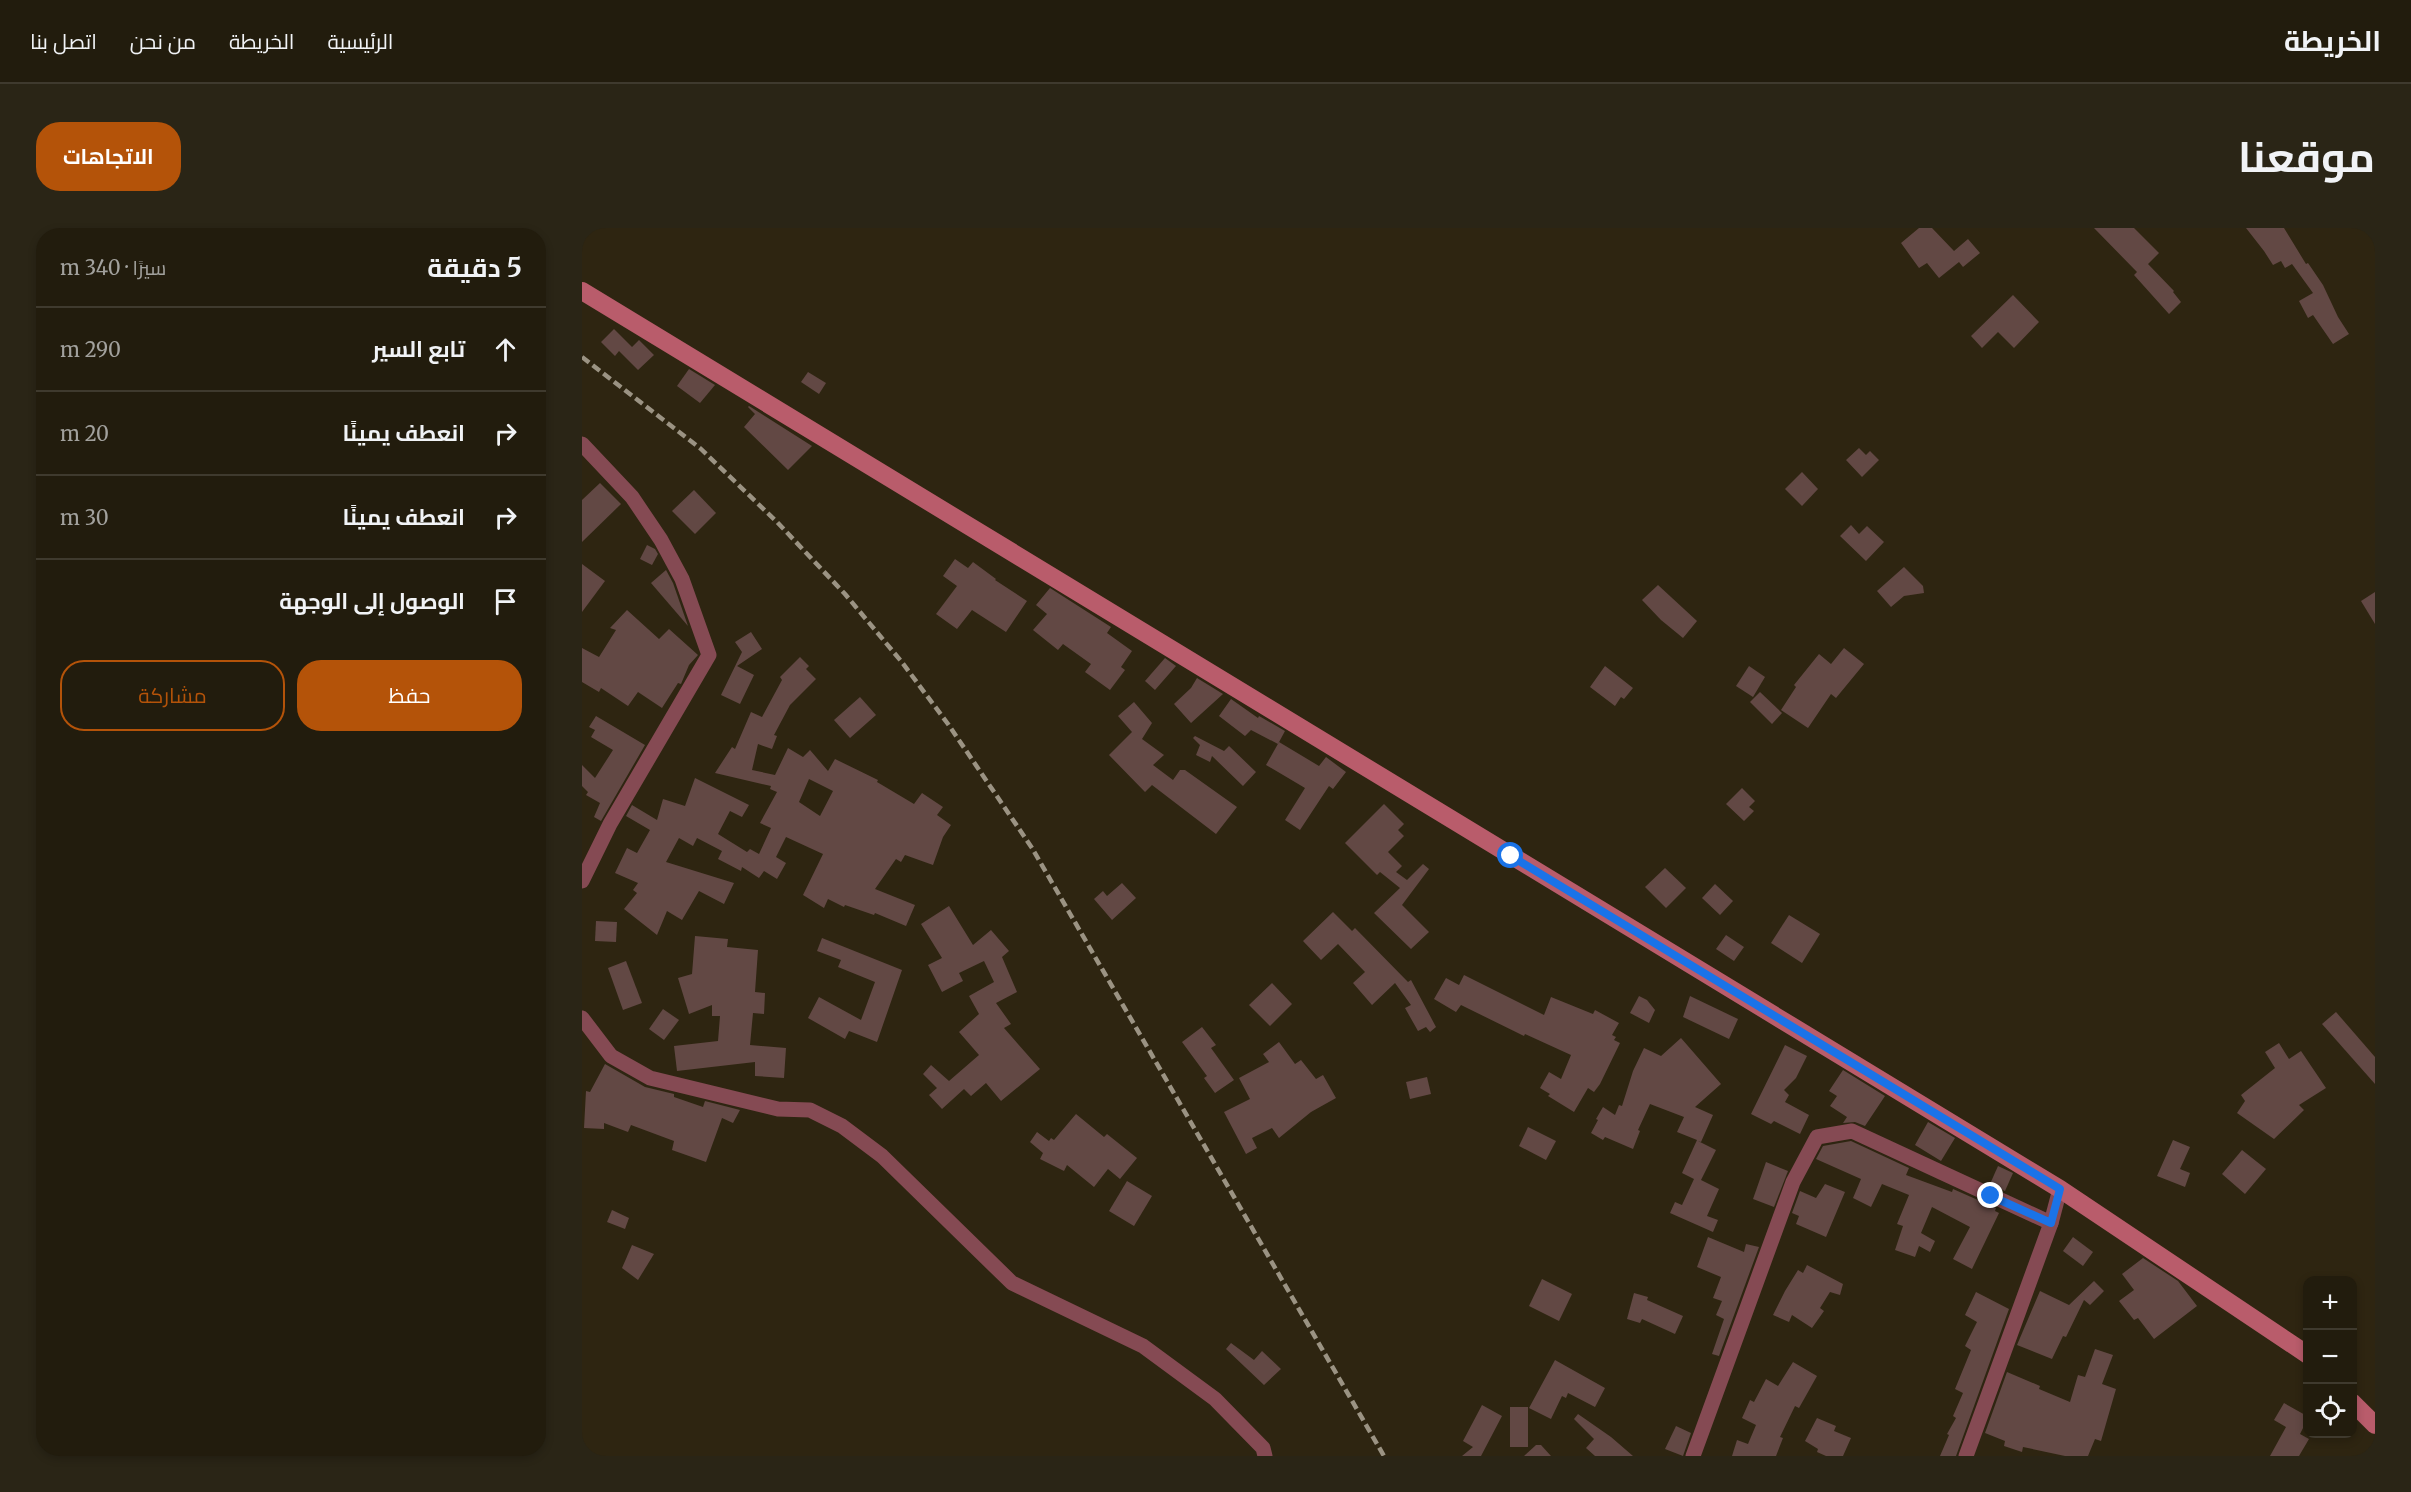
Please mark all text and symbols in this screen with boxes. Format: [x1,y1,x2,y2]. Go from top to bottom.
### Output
text: الخريطة [2284,23,2381,59]
text: اتصل بنا [30,28,97,55]
text: من نحن [130,28,196,55]
text: الخريطة [229,28,294,55]
text: الرئيسية [327,28,393,55]
button: الاتجاهات [36,122,181,191]
text: موقعنا [2238,131,2375,183]
text: 5 دقيقة [427,251,522,284]
text: سيرًا · 340 m [60,255,166,280]
icon: ahead [489,333,522,366]
text: تابع السير [372,335,465,363]
text: 290 m [60,337,121,362]
icon: right [489,417,522,450]
text: انعطف يمينًا [343,419,465,447]
text: 20 m [60,421,109,446]
icon: right [489,501,522,534]
text: انعطف يمينًا [343,503,465,531]
text: 30 m [60,505,109,530]
icon: arrive [489,585,522,618]
text: الوصول إلى الوجهة [279,587,465,615]
button: مشاركة [60,660,285,731]
button: حفظ [297,660,522,731]
route start [1497,842,1523,868]
route end [1977,1182,2003,1208]
map controls [2303,1276,2357,1438]
button: + [2303,1276,2357,1330]
button: − [2303,1330,2357,1384]
button: locate [2303,1384,2357,1438]

